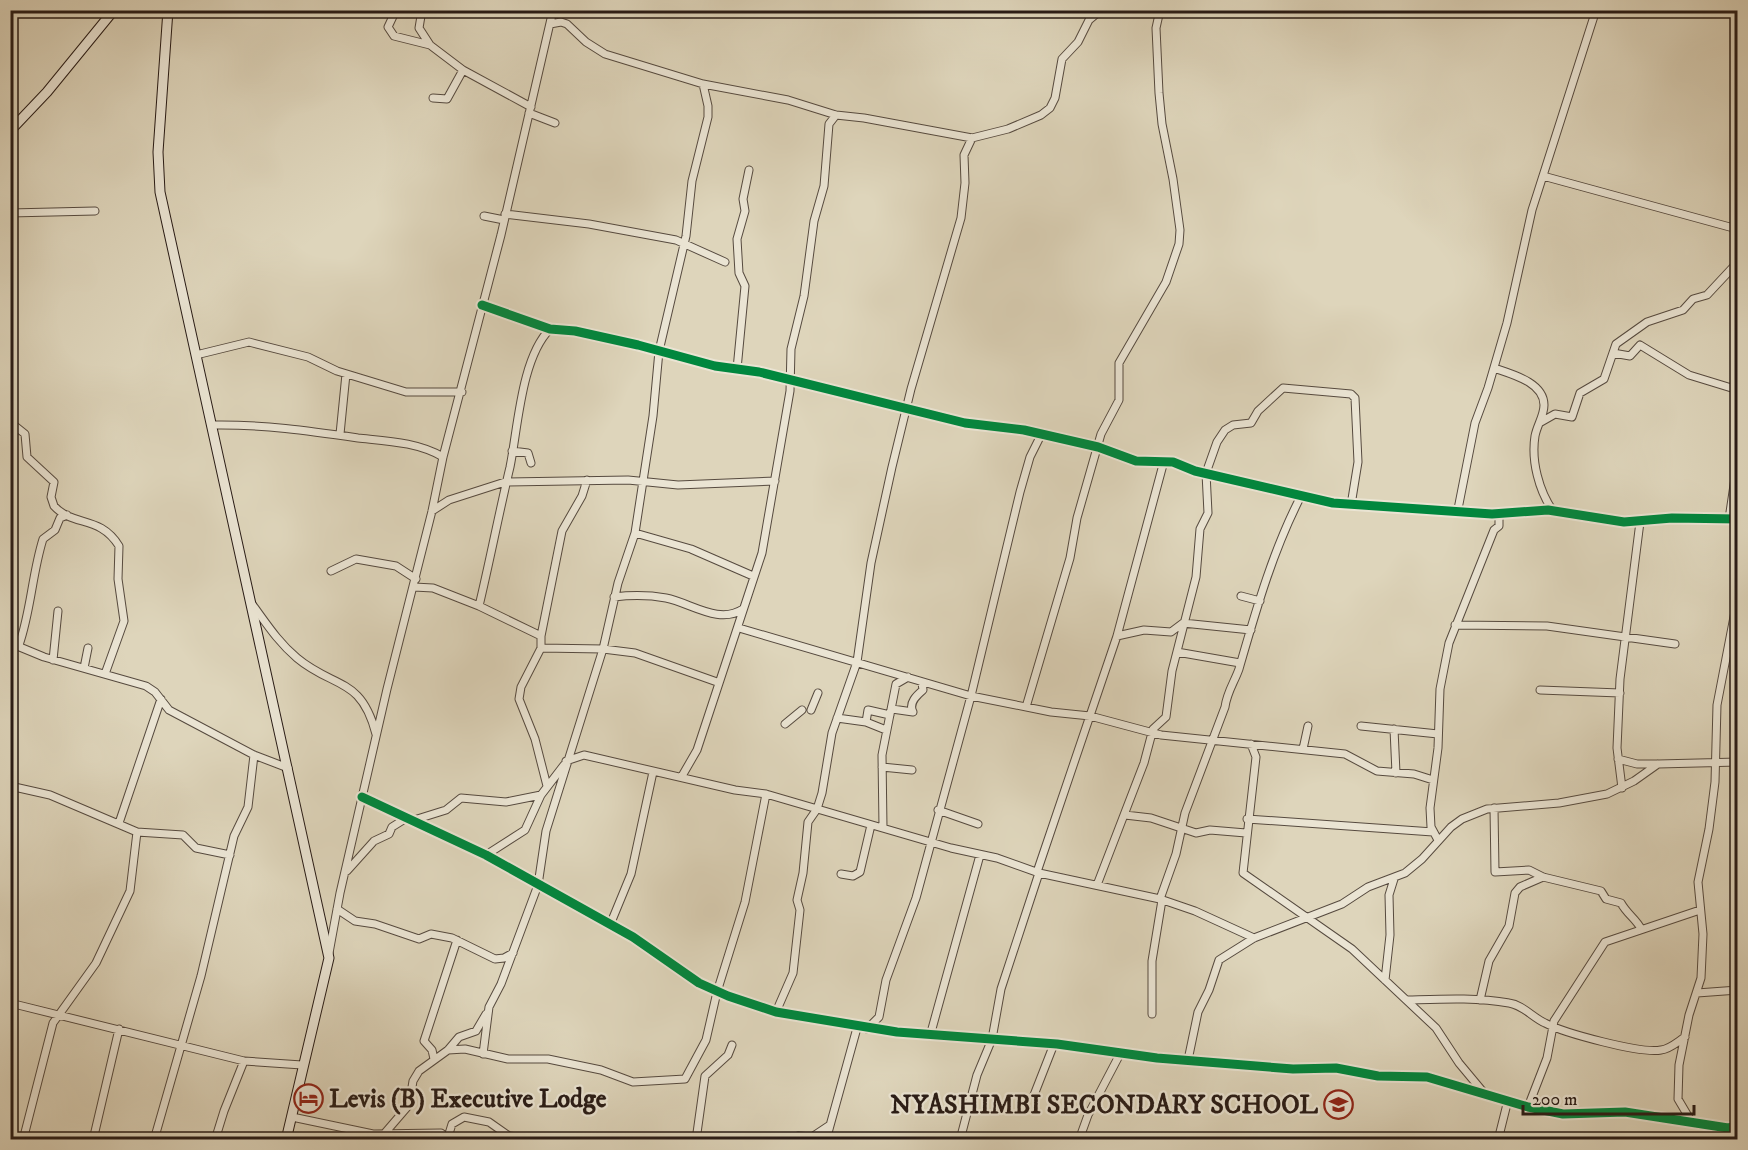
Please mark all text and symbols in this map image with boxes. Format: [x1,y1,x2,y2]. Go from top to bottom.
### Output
scale bar [1523,1078,1694,1116]
hotel icon: Levis (B) Executive Lodge [292,1083,324,1115]
place label: Levis (B) Executive Lodge [329,1083,607,1116]
place label: NYASHIMBI SECONDARY SCHOOL [890,1089,1318,1122]
school or university icon: NYASHIMBI SECONDARY SCHOOL [1323,1089,1355,1121]
text: 200 m [1532,1089,1578,1111]

